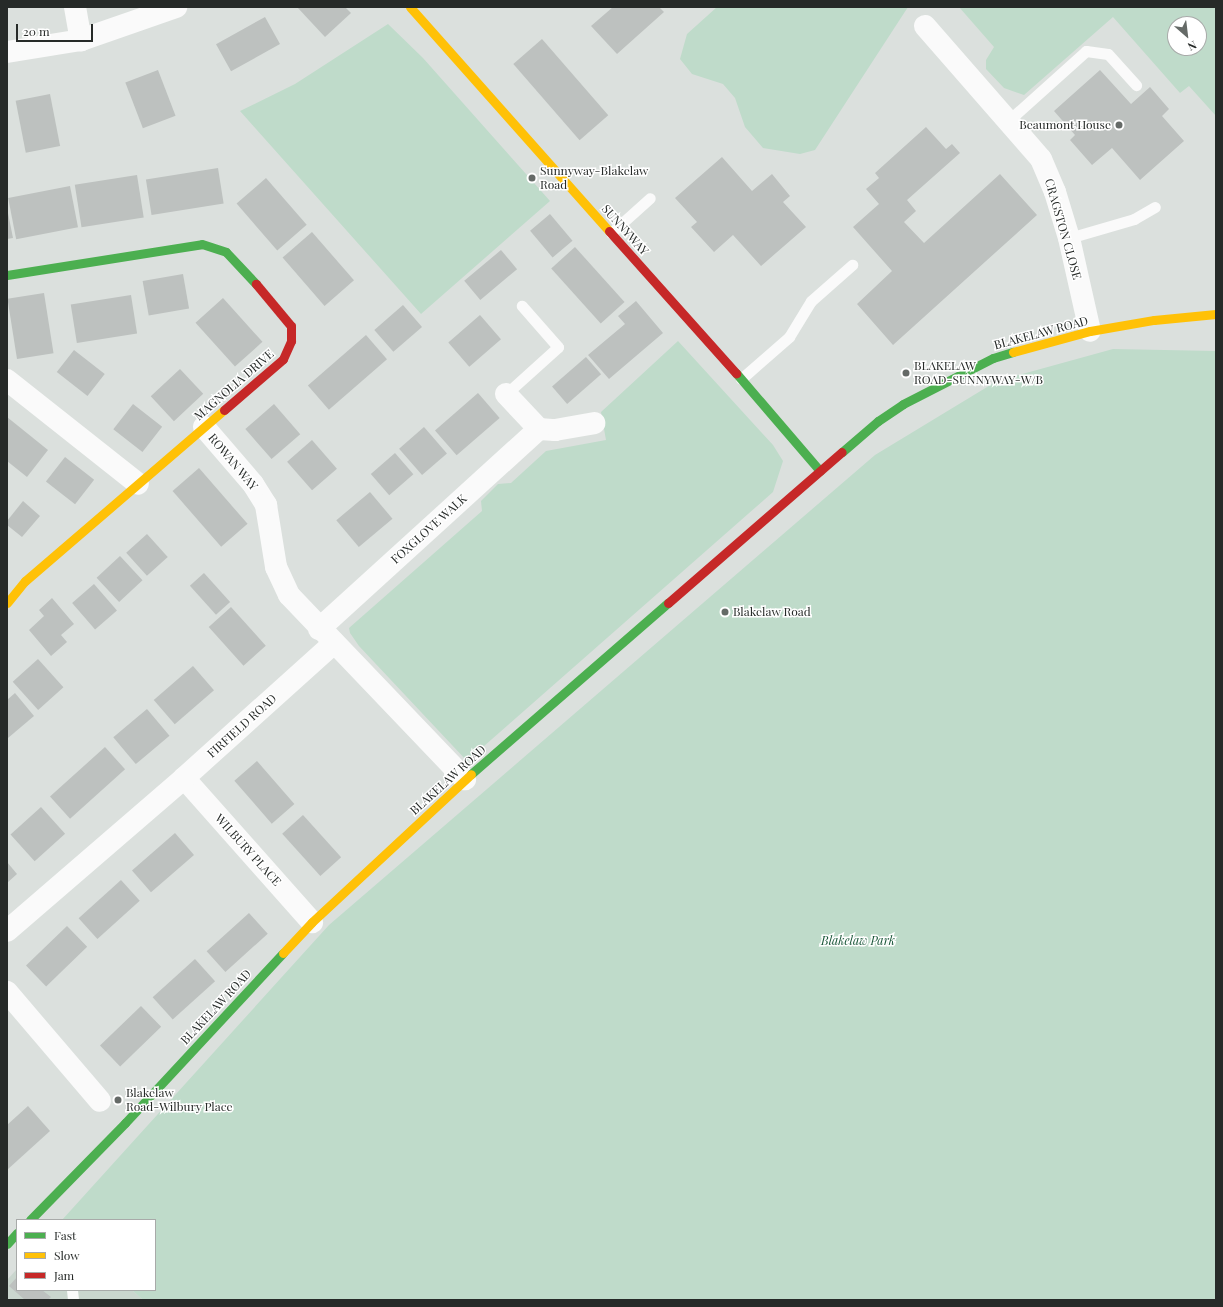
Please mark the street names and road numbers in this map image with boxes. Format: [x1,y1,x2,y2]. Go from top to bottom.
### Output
street label: CRAGSTON CLOSE [1042,177,1084,281]
street label: SUNNYWAY [599,202,651,258]
street label: BLAKELAW ROAD [992,313,1090,353]
street label: MAGNOLIA DRIVE [191,347,277,423]
street label: ROWAN WAY [205,431,261,493]
street label: FOXGLOVE WALK [388,491,470,567]
street label: FIRFIELD ROAD [204,691,280,761]
street label: BLAKELAW ROAD [407,742,489,818]
street label: WILBURY PLACE [212,811,284,889]
street label: BLAKELAW ROAD [178,967,254,1047]

